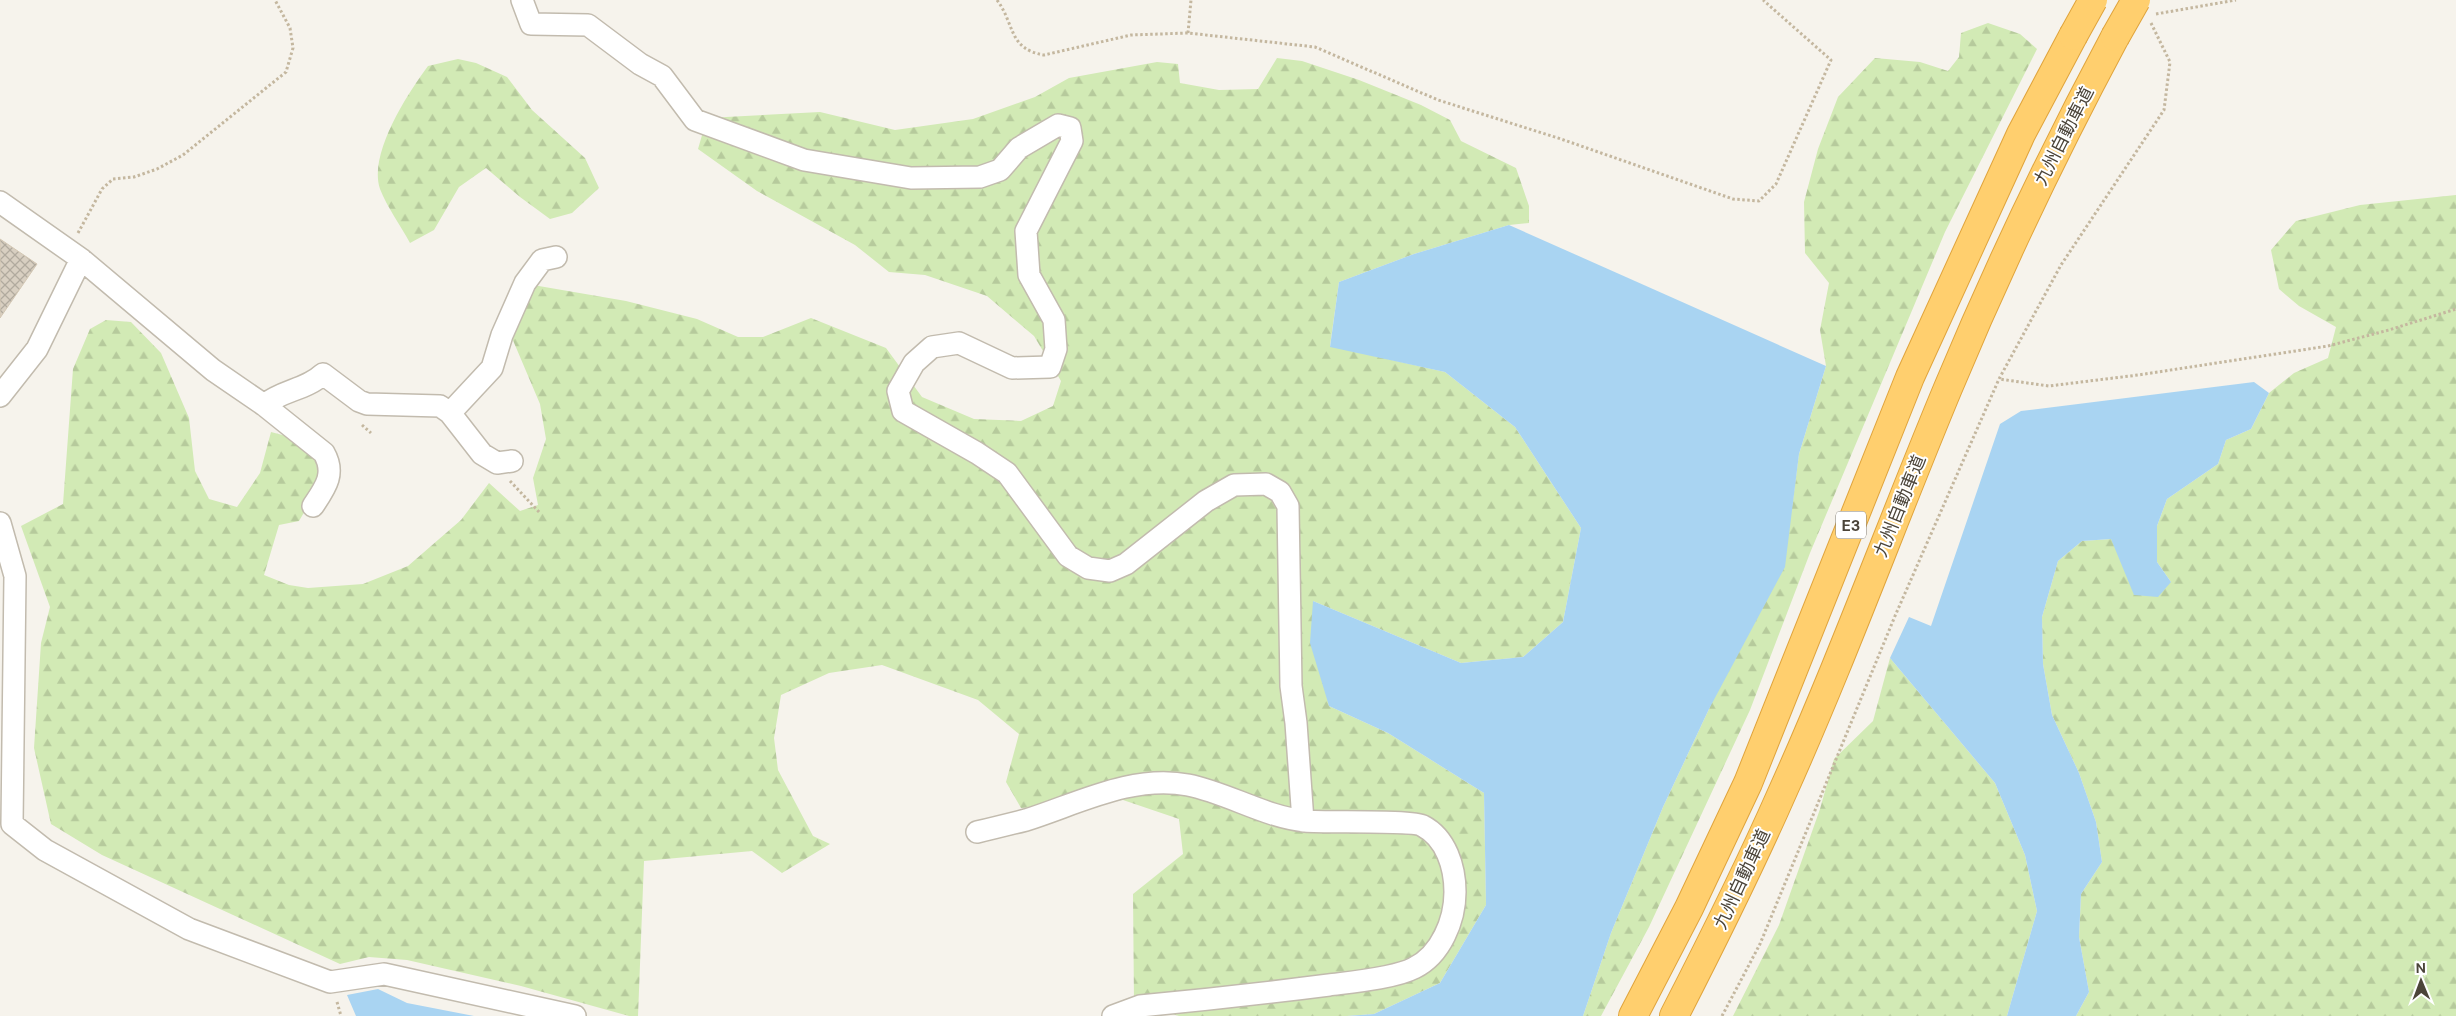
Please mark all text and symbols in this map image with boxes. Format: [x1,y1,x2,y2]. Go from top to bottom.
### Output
street label: 九州自動車道 [2029,82,2099,190]
street label: 九州自動車道 [1869,451,1931,561]
road number: E3 [1836,512,1866,538]
street label: 九州自動車道 [1708,825,1776,933]
north arrow [2396,956,2446,1006]
text: N [2416,959,2426,977]

